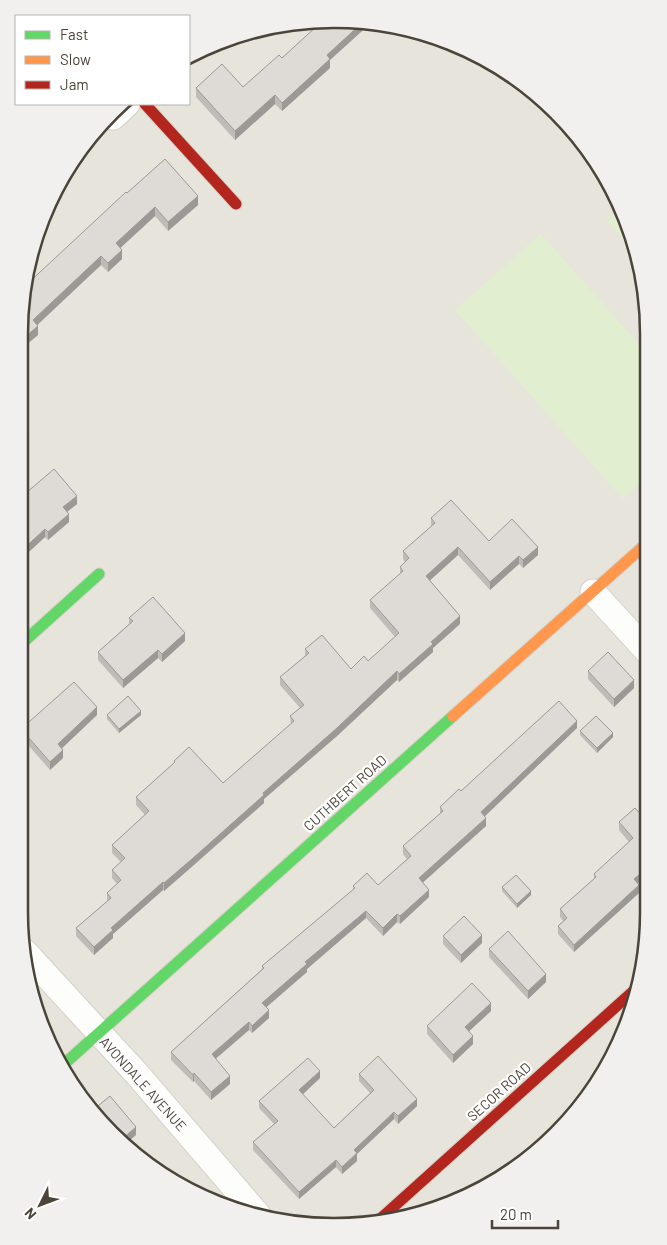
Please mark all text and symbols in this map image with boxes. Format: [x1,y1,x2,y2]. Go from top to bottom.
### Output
legend [15,15,190,105]
text: Fast [60,25,88,43]
text: Slow [60,50,91,68]
text: Jam [60,75,89,93]
street label: CUTHBERT ROAD [300,751,390,834]
street label: AVONDALE AVENUE [97,1033,190,1134]
street label: SECOR ROAD [463,1059,534,1125]
north arrow [15,1180,65,1230]
scale bar [492,1198,558,1230]
text: N [21,1205,39,1223]
text: 20 m [500,1205,532,1223]

